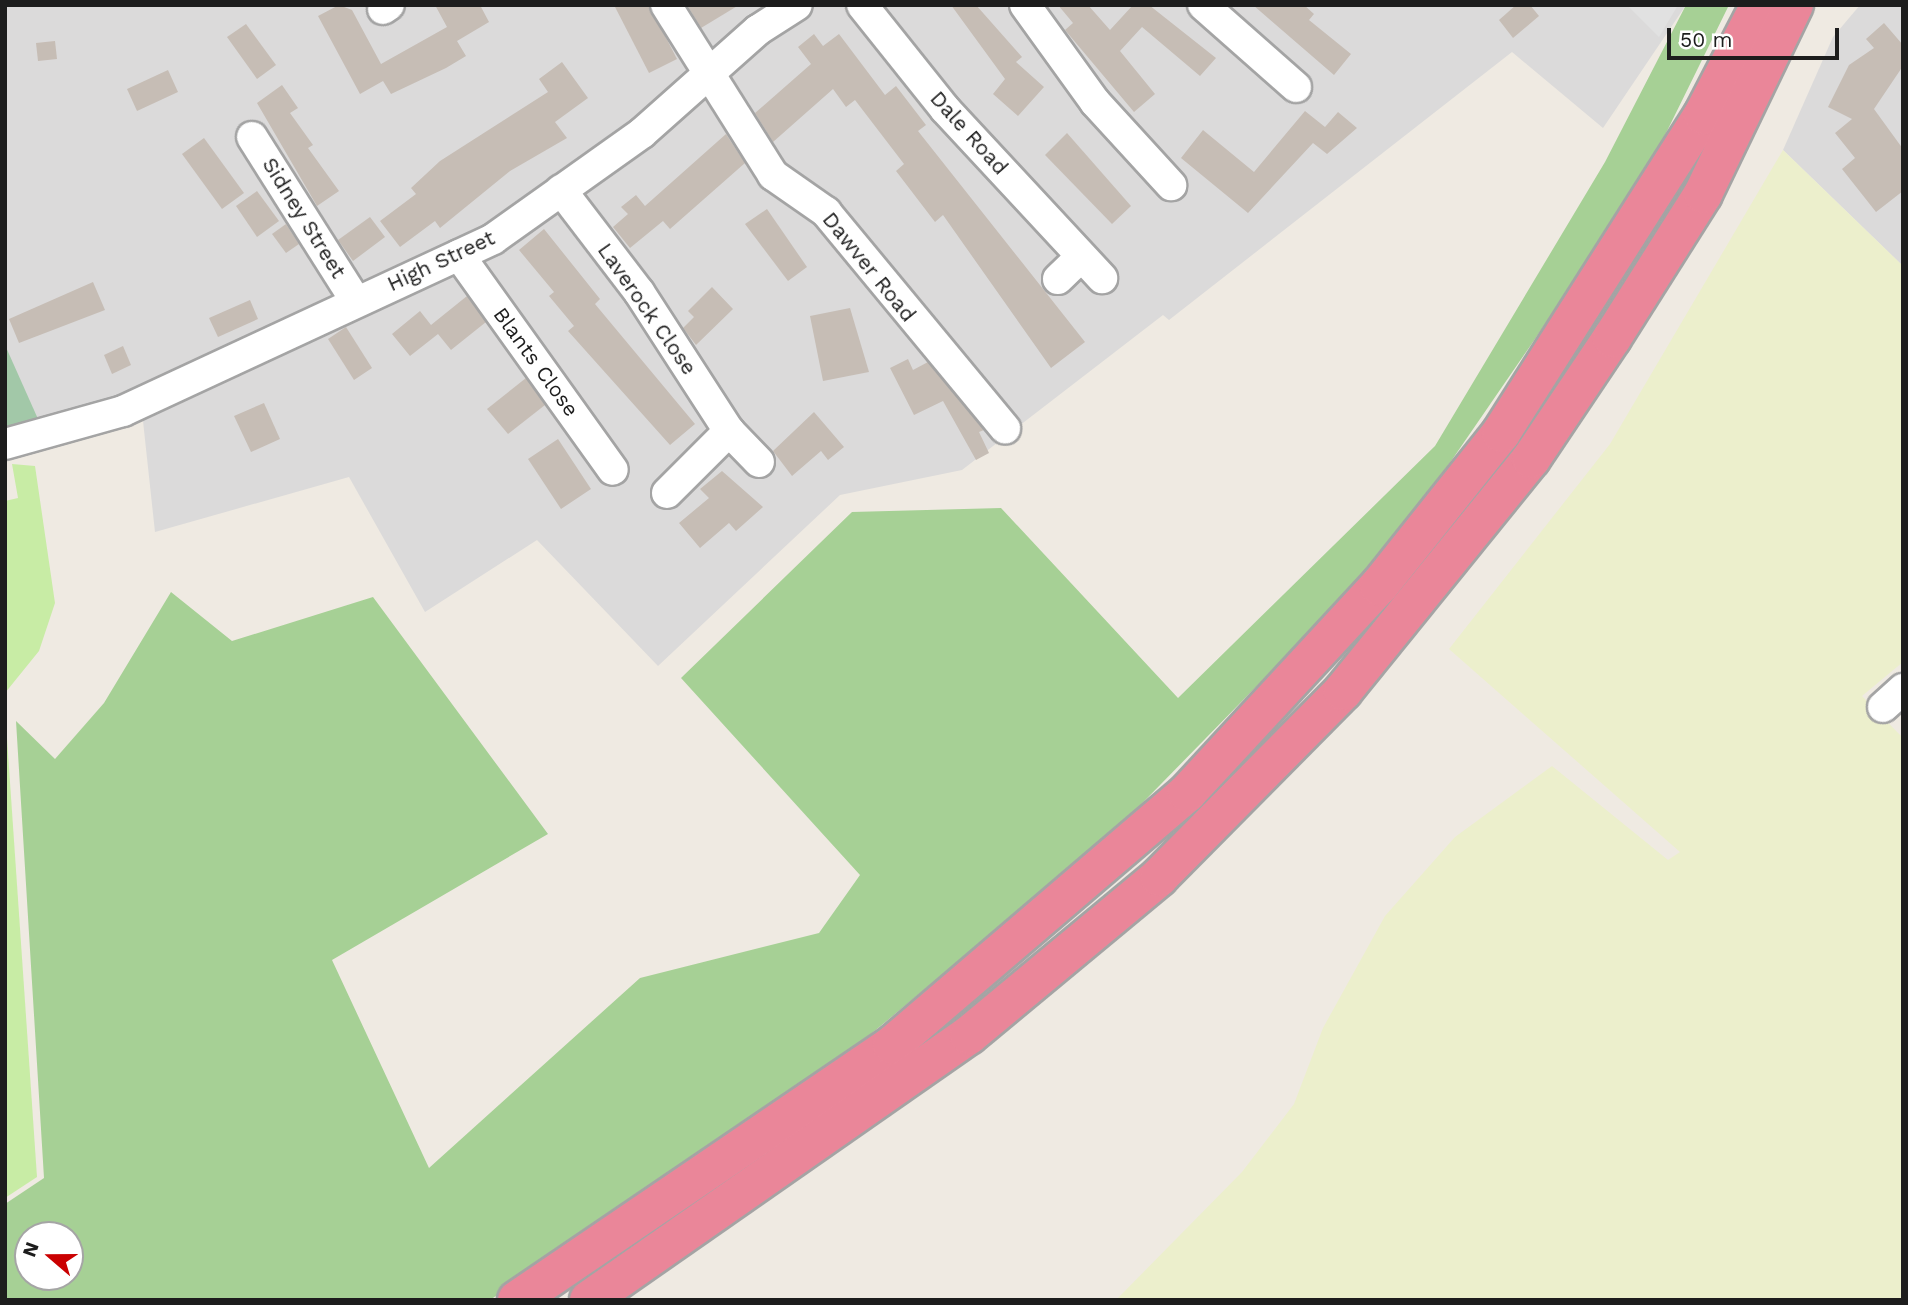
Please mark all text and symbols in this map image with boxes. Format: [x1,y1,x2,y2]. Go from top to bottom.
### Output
scale bar [1670,14,1842,58]
text: 50 m [1680,27,1732,52]
street label: Dale Road [925,86,1013,180]
street label: Sidney Street [257,153,351,283]
street label: Dawver Road [817,207,921,327]
street label: High Street [383,225,499,297]
street label: Laverock Close [592,238,702,380]
street label: Blants Close [488,303,584,421]
north arrow [14,1221,84,1291]
text: N [17,1239,44,1260]

